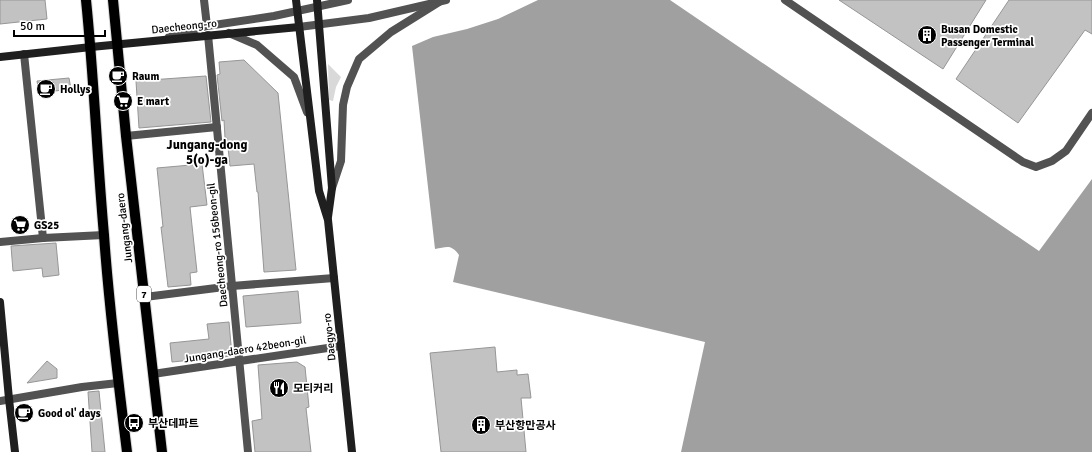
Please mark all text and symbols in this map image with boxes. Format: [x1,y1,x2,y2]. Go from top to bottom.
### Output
scale bar [14,12,105,38]
street label: Daecheong-ro [151,17,218,36]
text: 50 m [20,19,45,34]
place label: Busan Domestic Passenger Terminal [941,23,1035,49]
building icon: Busan Domestic Passenger Terminal [916,24,938,46]
cafe icon: Raum [107,65,129,87]
place label: Raum [132,70,159,83]
cafe icon: Hollys [35,78,57,100]
place label: Hollys [60,83,90,96]
supermarket icon: E mart [112,90,134,112]
place label: E mart [137,95,169,108]
district label: Jungang-dong 5(o)-ga [167,137,247,168]
street label: Daecheong-ro 156beon-gil [205,182,230,308]
street label: Jungang-daero [114,192,135,264]
supermarket icon: GS25 [9,214,31,236]
place label: GS25 [34,219,59,232]
road number: 7 [137,286,151,302]
street label: Daegyo-ro [320,312,338,362]
street label: Jungang-daero 42beon-gil [183,333,307,366]
restaurant icon: 모티커리 [268,377,290,399]
place label: 모티커리 [293,382,333,395]
cafe icon: Good ol' days [13,402,35,424]
place label: Good ol' days [38,407,101,420]
bus stop icon: 부산데파트 [123,412,145,434]
building icon: 부산항만공사 [470,414,492,436]
place label: 부산데파트 [148,417,199,430]
place label: 부산항만공사 [495,419,556,432]

